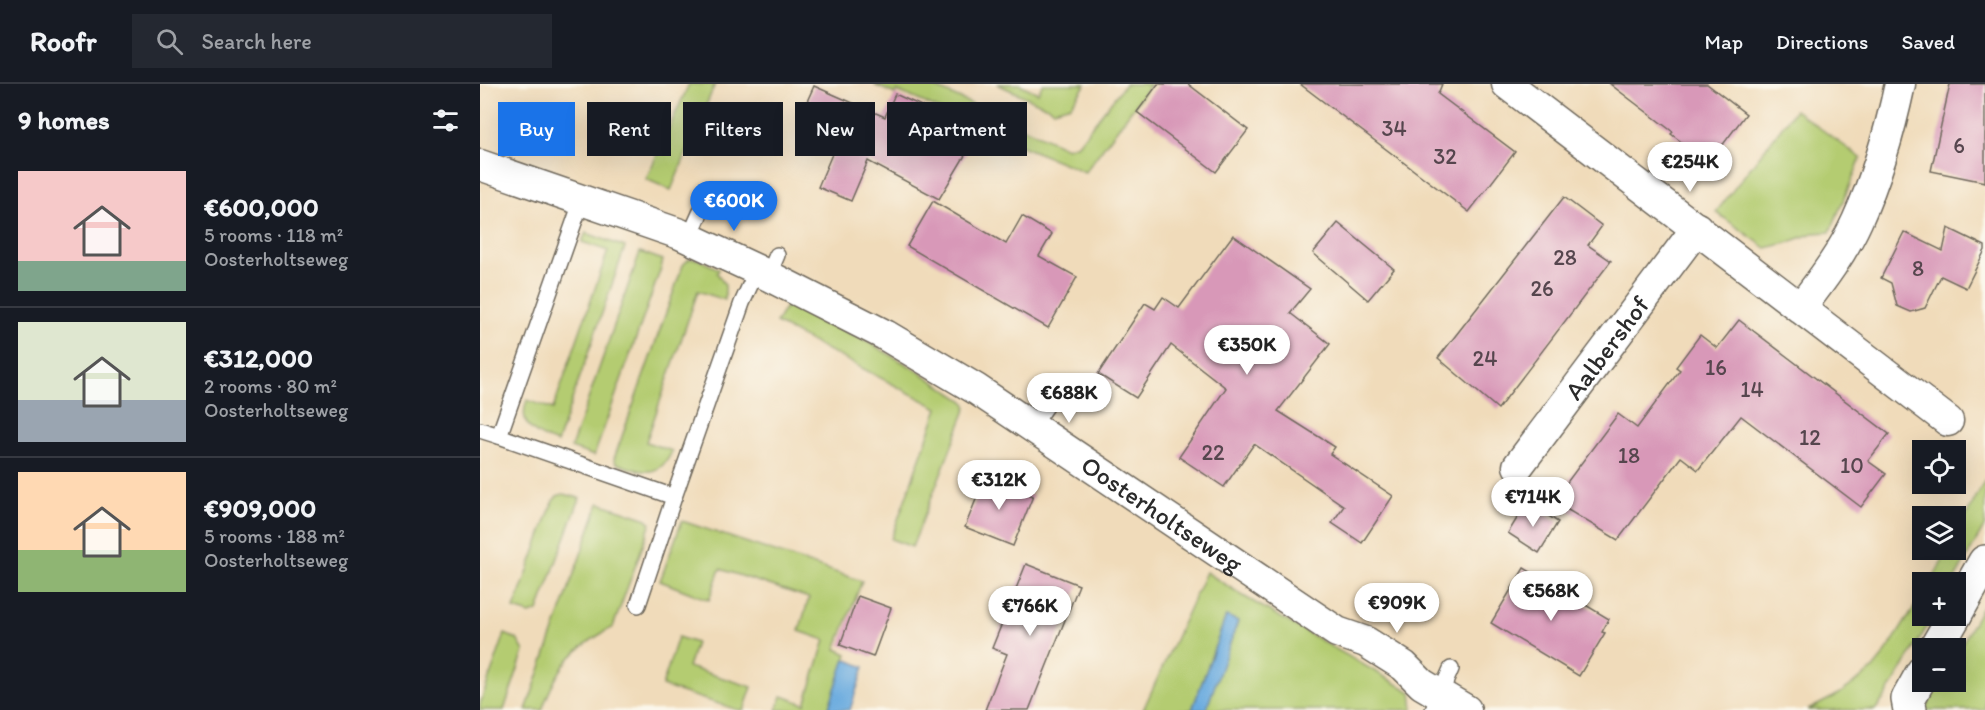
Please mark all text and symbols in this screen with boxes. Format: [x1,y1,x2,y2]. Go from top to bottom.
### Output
search box [132,14,552,68]
text: Roofr [30,24,96,58]
icon: search [153,25,186,58]
text: Search here [201,28,312,55]
text: Map [1705,29,1743,54]
text: Directions [1776,29,1868,54]
text: Saved [1901,29,1955,54]
chip: Buy [498,102,575,156]
chip: Rent [587,102,671,156]
chip: Filters [683,102,783,156]
chip: New [795,102,875,156]
chip: Apartment [887,102,1027,156]
text: 9 homes [18,104,110,136]
icon: filters [429,104,462,137]
house number: 34 [1381,115,1407,142]
house number: 6 [1953,132,1965,159]
pin: €254K [1648,142,1732,193]
house number: 32 [1433,143,1457,170]
text: €254K [1661,149,1719,173]
pin: €600K [692,181,776,232]
text: €600K [704,188,764,212]
text: €600,000 [204,191,319,223]
icon: home [66,195,138,267]
text: 5 rooms · 118 m² [204,223,343,247]
house number: 28 [1553,244,1577,271]
text: Oosterholtseweg [204,247,348,271]
house number: 8 [1912,255,1924,282]
house number: 26 [1530,275,1554,302]
street label: Aalbershof [1558,289,1656,406]
pin: €350K [1205,325,1289,376]
text: €350K [1218,332,1276,356]
text: €312,000 [204,342,313,374]
house number: 24 [1473,345,1497,372]
icon: home [66,346,138,418]
house number: 16 [1705,354,1727,381]
pin: €688K [1027,373,1111,424]
text: 2 rooms · 80 m² [204,374,337,398]
house number: 14 [1740,376,1764,403]
text: €688K [1041,380,1097,404]
text: Oosterholtseweg [204,398,348,422]
house number: 12 [1799,424,1821,451]
house number: 22 [1201,439,1225,466]
map controls [1912,440,1966,692]
button: locate [1912,440,1966,494]
house number: 18 [1618,442,1640,469]
street label: Oosterholtseweg [1075,448,1249,580]
house number: 10 [1840,452,1864,479]
pin: €312K [957,460,1041,511]
text: €312K [972,467,1026,491]
pin: €714K [1491,477,1575,528]
text: €714K [1505,484,1561,508]
text: €909,000 [204,492,316,524]
icon: home [66,496,138,568]
button: layers [1912,506,1966,560]
text: 5 rooms · 188 m² [204,524,345,548]
text: Oosterholtseweg [204,548,348,572]
pin: €568K [1509,571,1593,622]
button: + [1912,572,1966,626]
text: €568K [1523,578,1579,602]
pin: €909K [1355,583,1439,634]
pin: €766K [988,586,1072,637]
text: €909K [1368,590,1426,614]
text: €766K [1002,593,1058,617]
button: − [1912,638,1966,692]

